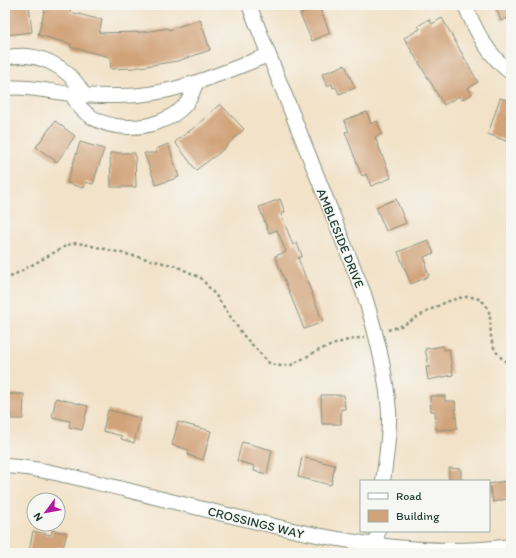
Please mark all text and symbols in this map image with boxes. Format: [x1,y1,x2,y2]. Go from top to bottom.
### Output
street label: AMBLESIDE DRIVE [314,186,367,290]
legend [360,480,490,532]
text: Road [396,489,422,503]
north arrow [26,492,66,532]
street label: CROSSINGS WAY [206,503,306,542]
text: Building [396,509,440,523]
text: N [30,510,45,524]

